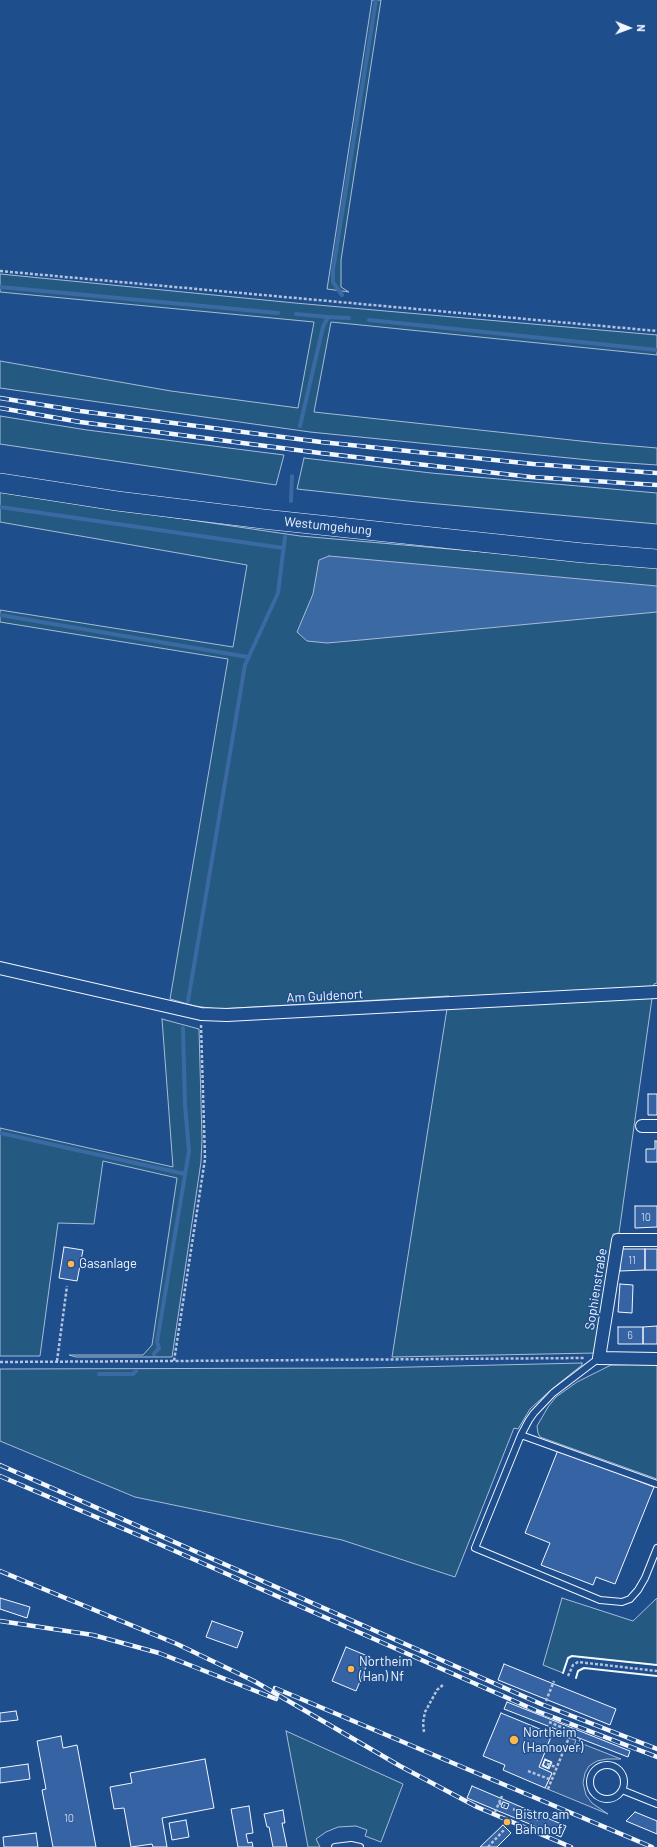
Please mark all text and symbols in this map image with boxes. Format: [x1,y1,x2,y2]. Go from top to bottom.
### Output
north arrow [609,8,649,48]
text: N [635,24,648,32]
street label: Westumgehung [283,514,373,538]
street label: Am Guldenort [286,986,364,1006]
house number: 10 [641,1210,651,1224]
street label: Sophienstraße [582,1247,610,1331]
house number: 11 [628,1253,636,1267]
place label: Gasanlage [79,1256,137,1272]
marker: Gasanlage [66,1259,76,1269]
house number: 6 [627,1328,633,1342]
place label: Northeim (Han) Nf [359,1654,412,1685]
marker: Northeim (Han) Nf [346,1664,356,1674]
place label: Northeim (Hannover) [523,1725,583,1756]
marker: Northeim (Hannover) [508,1734,520,1746]
place label: Bistro am Bahnhof [515,1807,569,1838]
house number: 10 [64,1811,74,1825]
marker: Bistro am Bahnhof [502,1817,512,1827]

